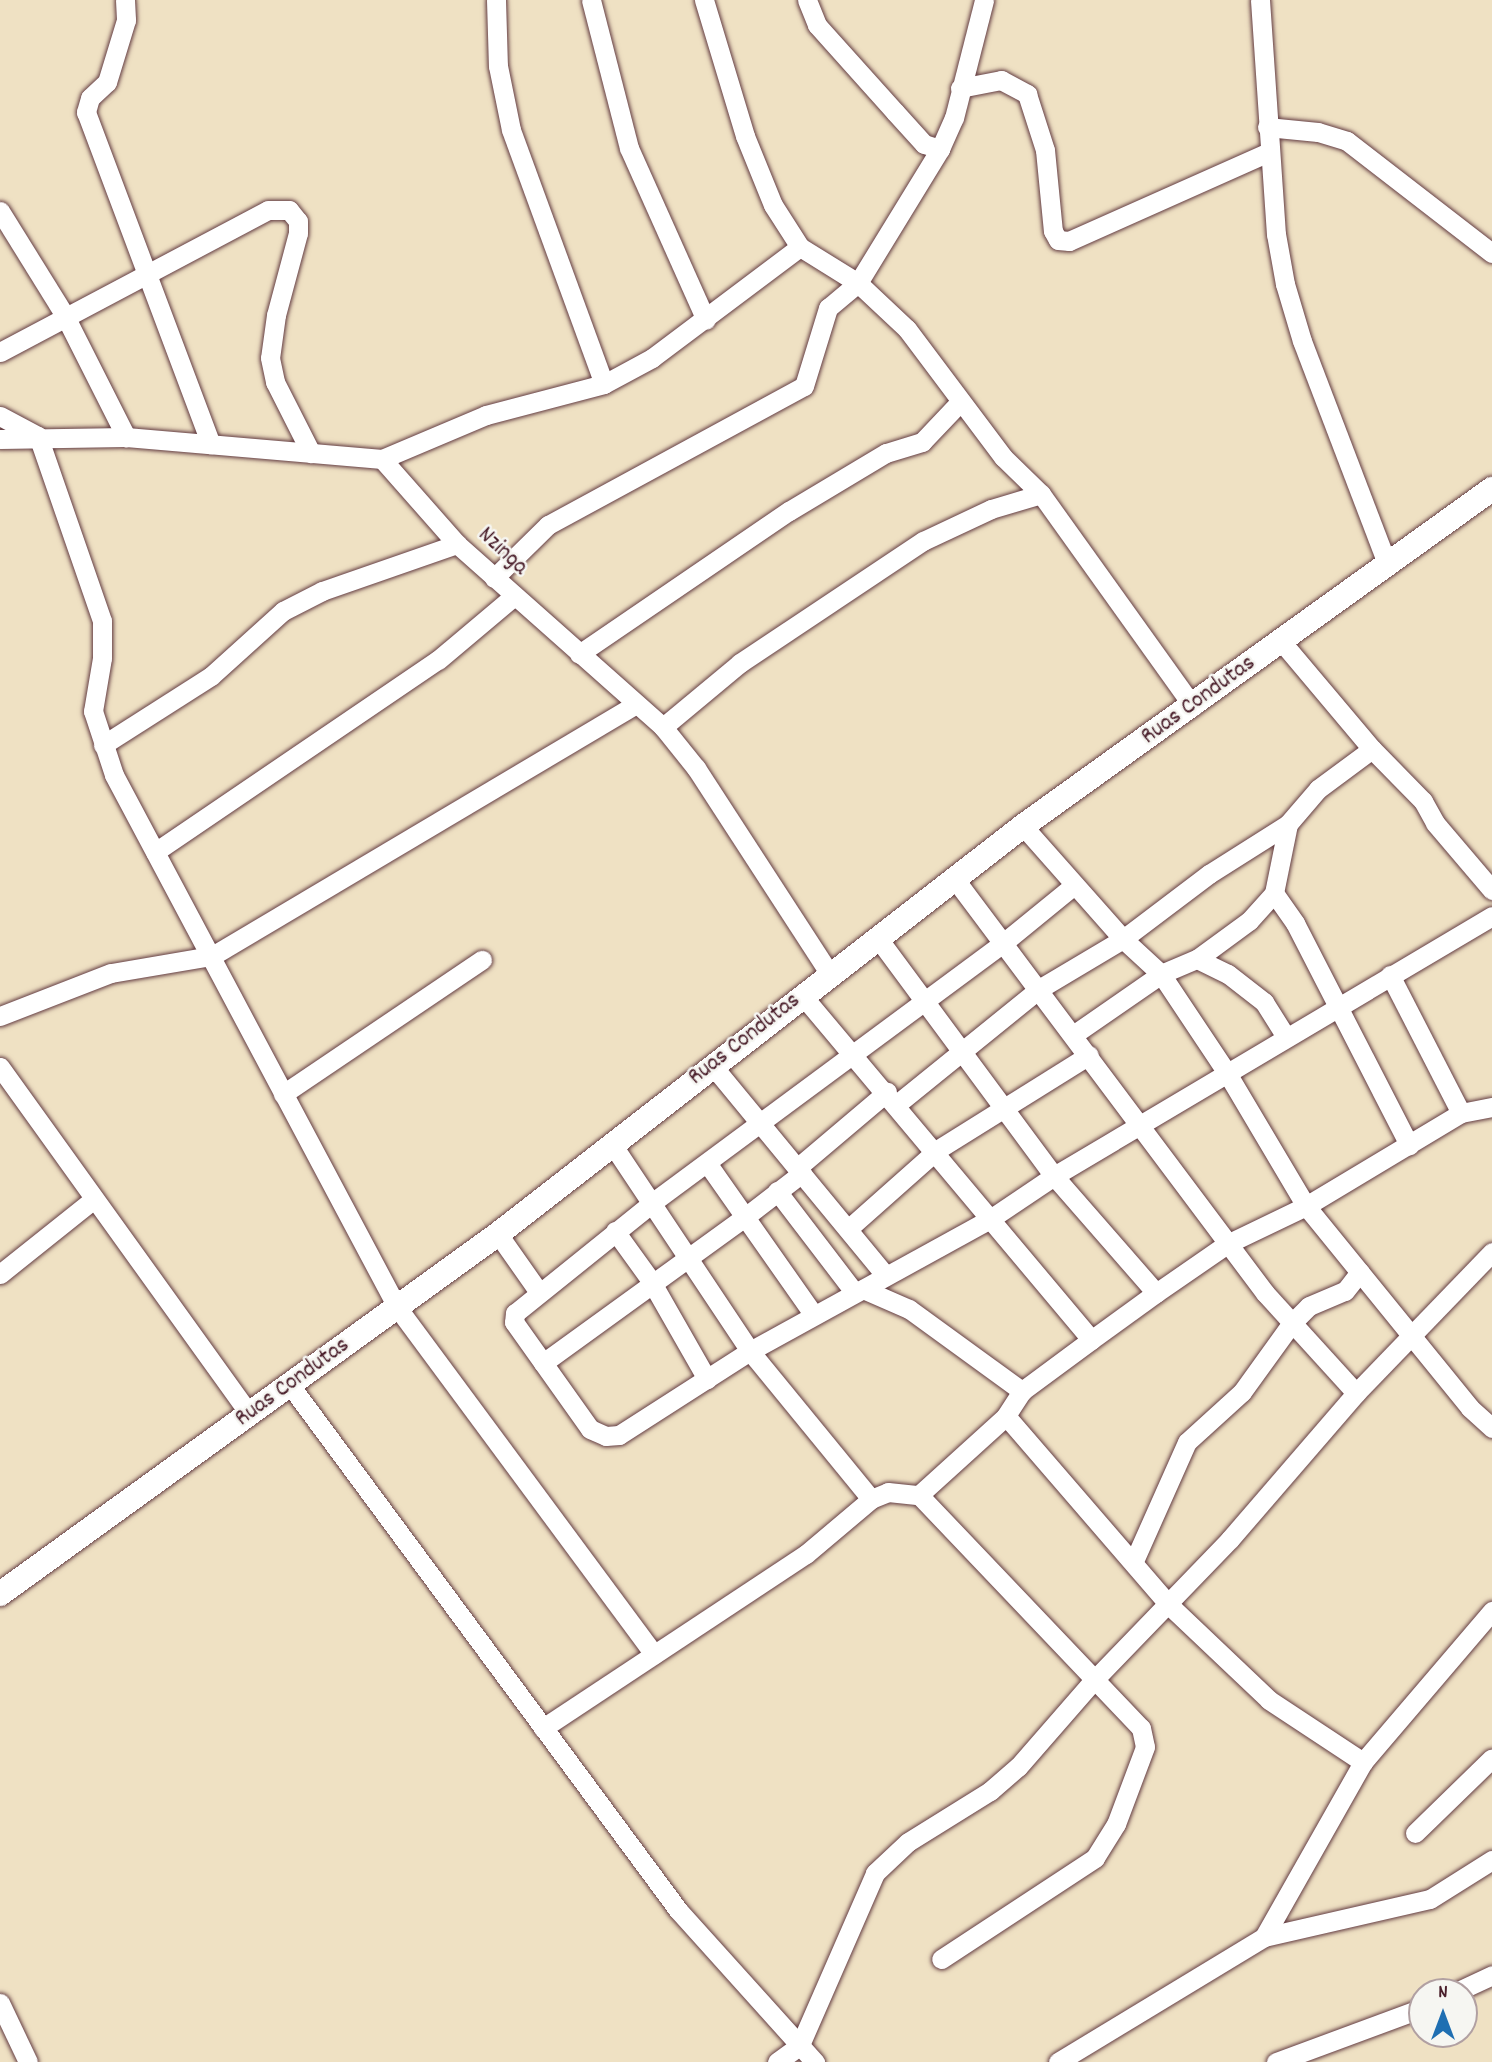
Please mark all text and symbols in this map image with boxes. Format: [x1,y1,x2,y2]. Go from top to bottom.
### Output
street label: Nzinga [471,522,533,582]
street label: Ruas Condutas [1136,650,1262,752]
street label: Ruas Condutas [683,987,807,1093]
street label: Ruas Condutas [230,1332,356,1434]
north arrow [1408,1978,1478,2048]
text: N [1438,1980,1448,2007]

